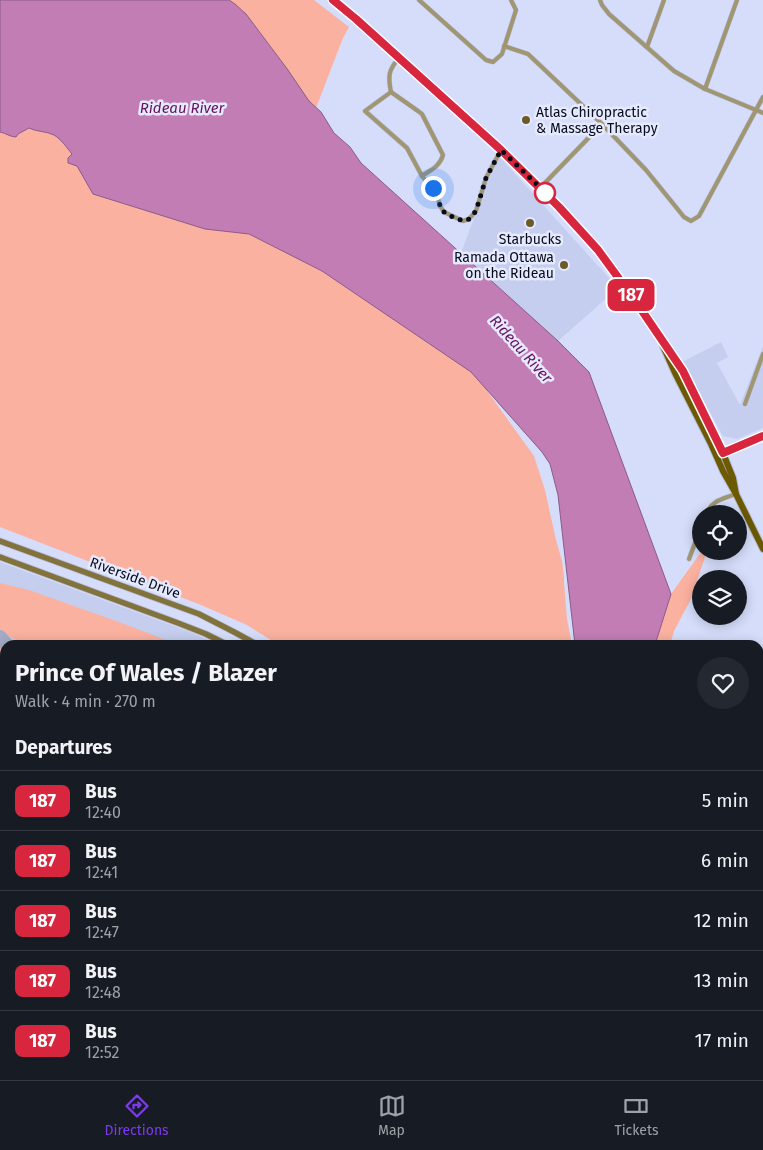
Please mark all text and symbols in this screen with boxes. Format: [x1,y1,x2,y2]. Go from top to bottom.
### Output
water label: Rideau River [140,99,226,117]
place label: Atlas Chiropractic & Massage Therapy [536,104,658,137]
marker: Atlas Chiropractic & Massage Therapy [520,114,532,126]
your location [421,176,446,201]
unlabelled marker [534,182,556,204]
marker: Starbucks [524,217,536,229]
place label: Starbucks [499,231,562,248]
place label: Ramada Ottawa on the Rideau [454,249,554,282]
marker: Ramada Ottawa on the Rideau [558,259,570,271]
line badge: 187 [602,279,660,311]
text: 187 [618,284,644,306]
water label: Rideau River [486,312,557,387]
map controls [692,505,747,625]
button: locate [692,505,747,560]
street label: Riverside Drive [87,554,183,602]
button: layers [692,570,747,625]
button: heart [697,657,749,709]
text: Prince Of Wales / Blazer [15,659,277,687]
text: Walk · 4 min · 270 m [15,692,156,711]
text: Departures [15,736,112,759]
text: Bus [85,780,117,803]
text: 5 min [702,789,749,812]
text: 187 [29,790,56,812]
text: 12:40 [85,803,121,822]
text: Bus [85,840,117,863]
text: 6 min [701,849,749,872]
text: 187 [29,850,56,872]
text: 12:41 [85,863,118,882]
text: Bus [85,900,117,923]
text: 12 min [694,909,749,932]
text: 187 [29,910,56,932]
text: 12:47 [85,923,119,942]
text: Bus [85,960,117,983]
text: 13 min [693,969,749,992]
text: 187 [29,970,56,992]
text: 12:48 [85,983,121,1002]
text: Bus [85,1020,117,1043]
text: 17 min [695,1029,749,1052]
text: 187 [29,1030,56,1052]
text: 12:52 [85,1043,120,1062]
tab: Directions [104,1092,169,1139]
tab: Map [378,1092,406,1139]
tab: Tickets [614,1092,659,1139]

